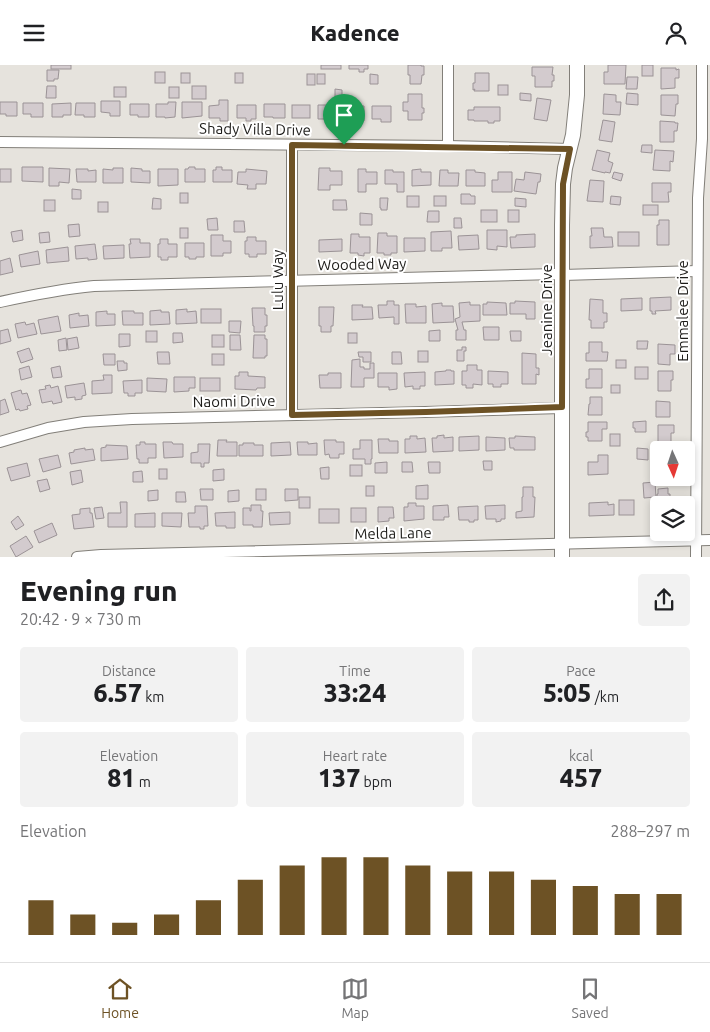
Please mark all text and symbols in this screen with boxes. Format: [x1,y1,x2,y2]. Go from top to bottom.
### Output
icon: menu [20,19,48,47]
icon: person [662,19,690,47]
text: Kadence [310,20,400,45]
pin [323,94,365,145]
icon: arrive [330,101,358,129]
street label: Shady Villa Drive [199,120,311,138]
street label: Lulu Way [269,250,286,310]
street label: Wooded Way [317,255,407,273]
street label: Emmalee Drive [674,260,691,362]
street label: Jeanine Drive [538,264,555,356]
street label: Naomi Drive [193,392,275,410]
north arrow [650,441,695,486]
map controls [650,441,695,541]
button: layers [650,496,695,541]
street label: Melda Lane [354,524,432,542]
button: share [638,574,690,626]
text: Evening run [20,575,178,606]
text: 20:42 · 9 × 730 m [20,610,141,628]
text: Distance [102,663,156,679]
text: Time [339,663,371,679]
text: Pace [566,663,596,679]
text: 6.57 [94,679,142,707]
text: 33:24 [324,679,386,707]
text: 5:05 [543,679,591,707]
text: km [142,689,164,705]
text: /km [591,689,619,705]
text: Elevation [100,748,158,764]
text: Heart rate [323,748,387,764]
text: kcal [569,748,593,764]
text: 81 [107,764,135,792]
text: 137 [318,764,360,792]
text: 457 [560,764,602,792]
text: m [135,774,151,790]
text: bpm [360,774,392,790]
text: Elevation [20,822,87,840]
text: 288–297 m [610,822,690,840]
tab: Home [101,975,139,1021]
tab: Map [341,975,369,1021]
tab: Saved [572,975,609,1021]

